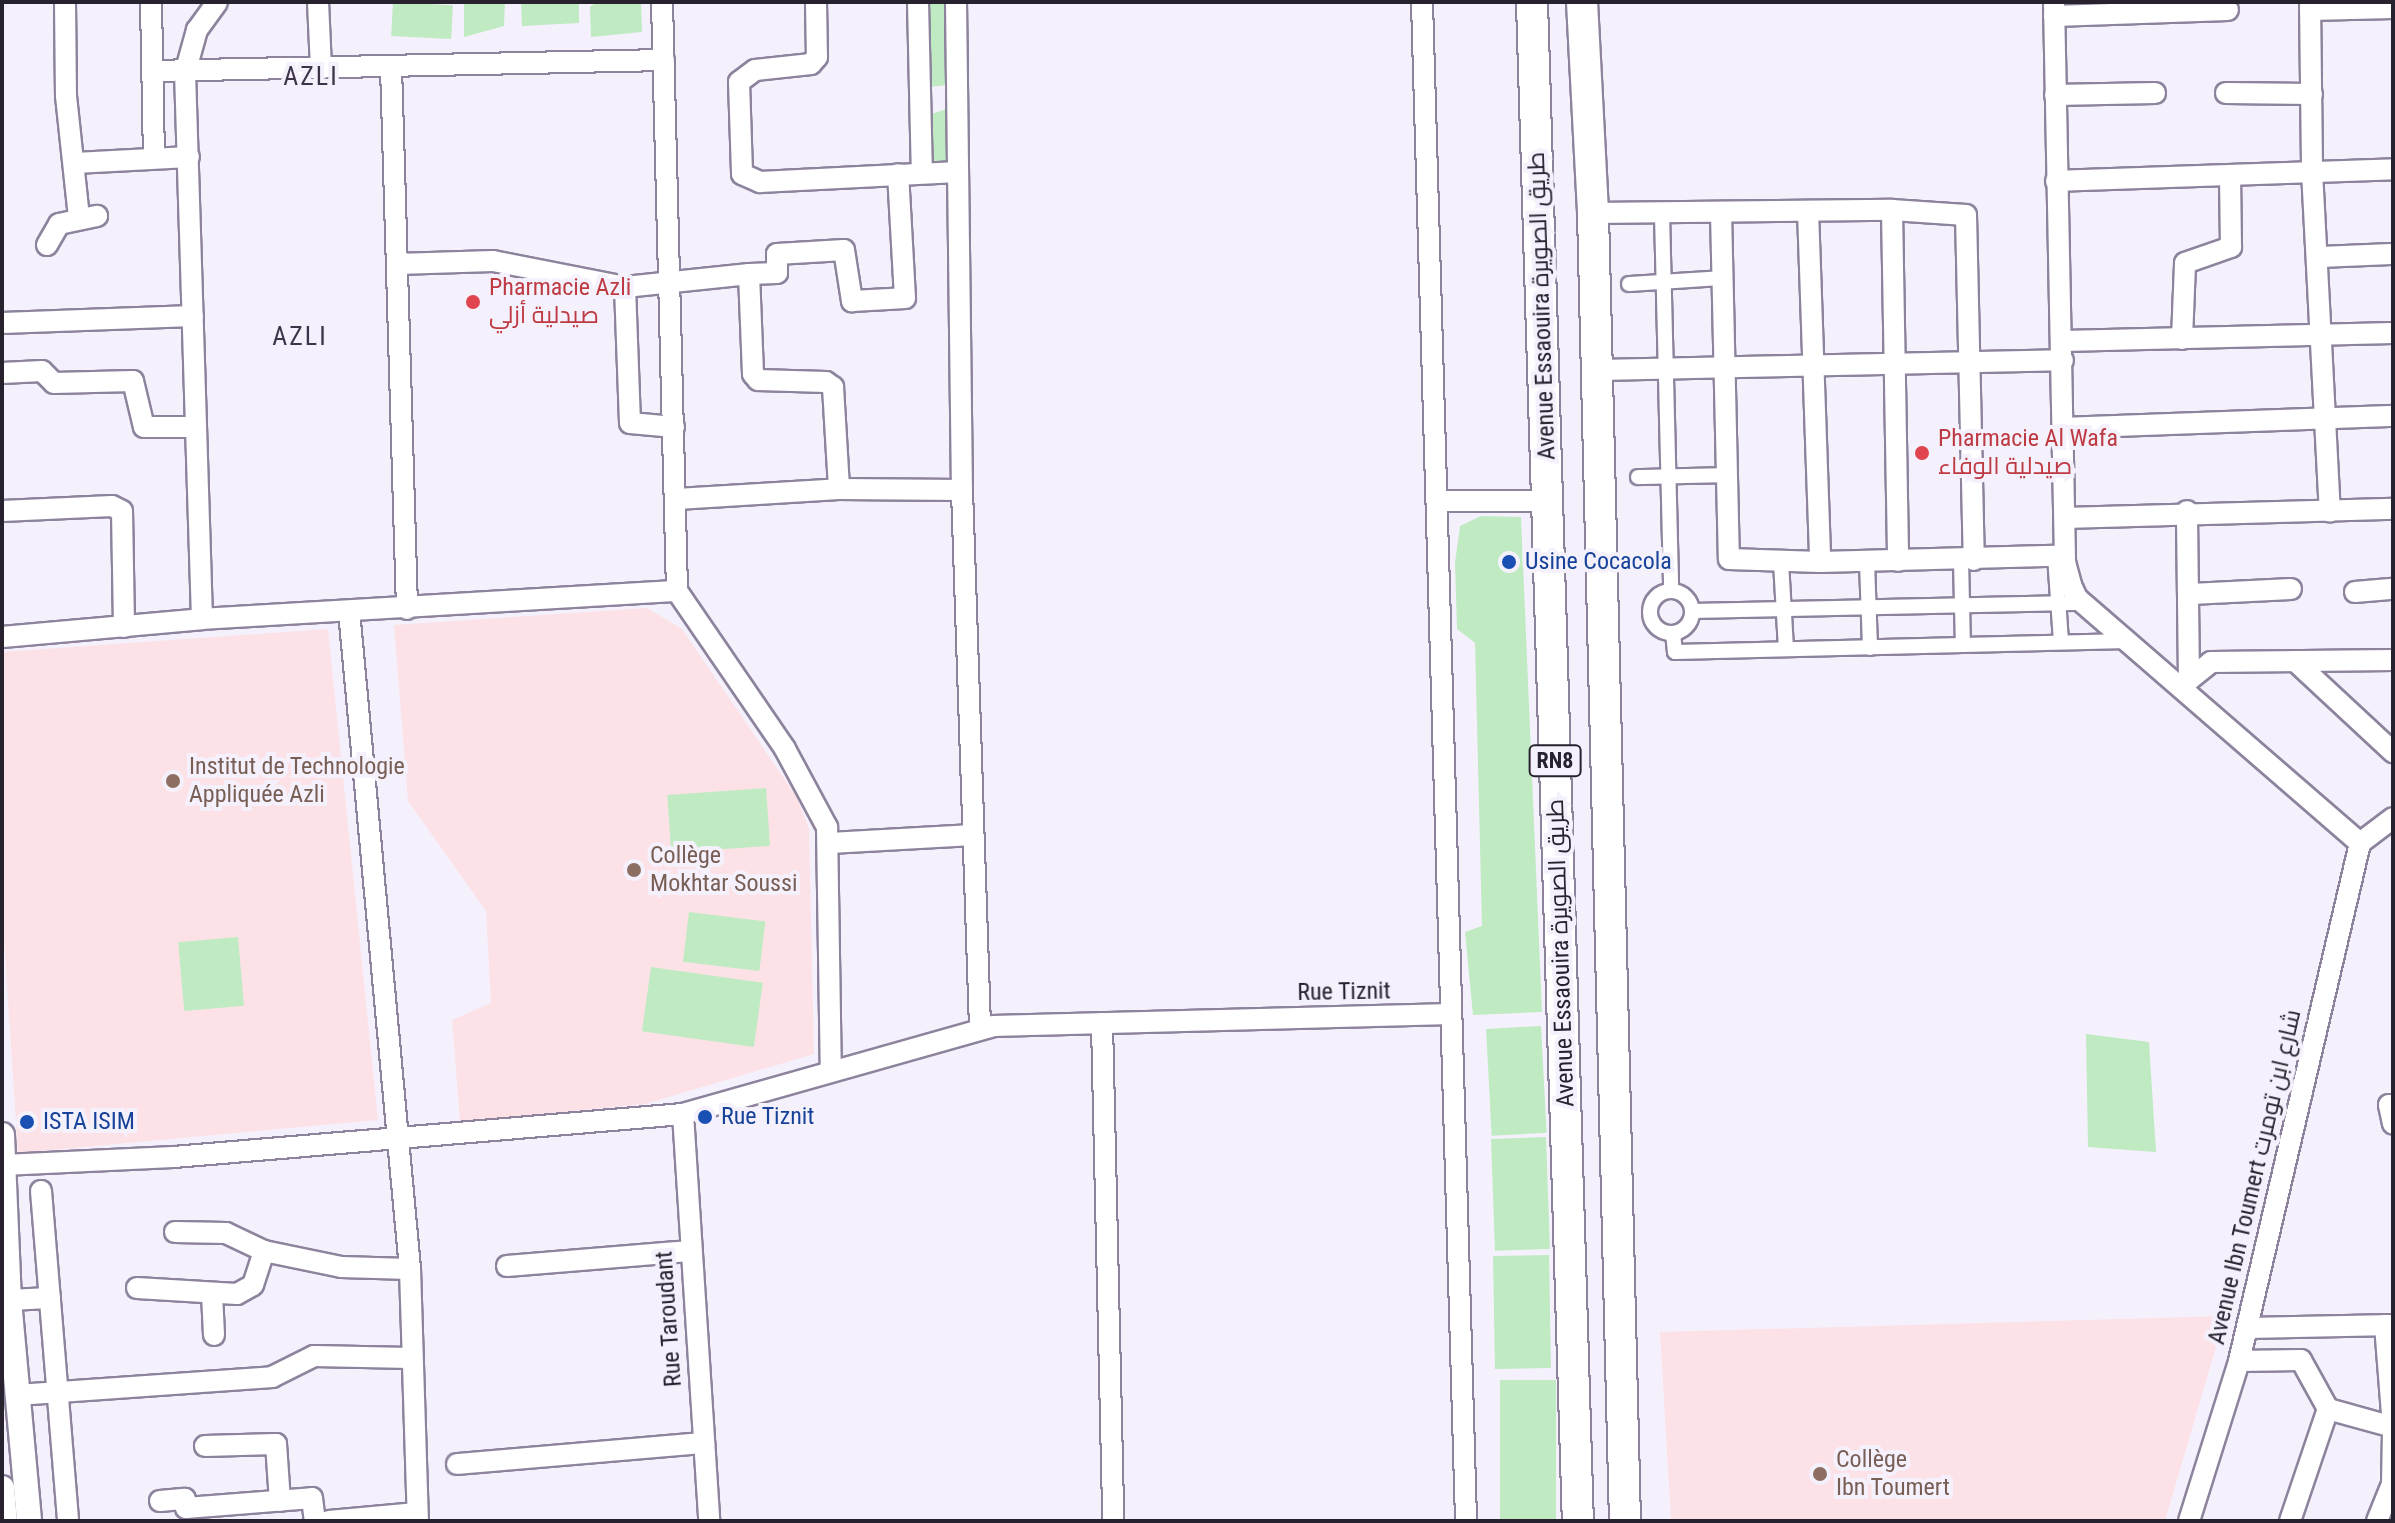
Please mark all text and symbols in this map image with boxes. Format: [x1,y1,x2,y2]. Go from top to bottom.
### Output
district label: AZLI [283,61,339,93]
street label: Avenue Essaouira طريق الصويرة [1522,151,1562,461]
place label: Pharmacie Azli صيدلية أزلي [489,274,631,330]
marker: Pharmacie Azli صيدلية أزلي [464,293,482,311]
district label: AZLI [272,321,328,353]
place label: Pharmacie Al Wafa صيدلية الوفاء [1938,425,2118,481]
marker: Pharmacie Al Wafa صيدلية الوفاء [1913,444,1931,462]
place label: Usine Cocacola [1525,548,1672,576]
marker: Usine Cocacola [1500,553,1518,571]
road number: RN8 [1527,743,1583,779]
place label: Institut de Technologie Appliquée Azli [189,753,405,809]
marker: Institut de Technologie Appliquée Azli [164,772,182,790]
street label: Avenue Essaouira طريق الصويرة [1541,798,1581,1108]
place label: Collège Mokhtar Soussi [650,842,797,898]
marker: Collège Mokhtar Soussi [625,861,643,879]
street label: Rue Tiznit [1297,977,1391,1007]
street label: Avenue Ibn Toumert شارع ابن تومرت [2202,1006,2308,1348]
place label: Rue Tiznit [721,1103,815,1131]
place label: ISTA ISIM [43,1108,135,1136]
marker: Rue Tiznit [696,1108,714,1126]
marker: ISTA ISIM [18,1113,36,1131]
street label: Rue Taroudant [650,1250,688,1388]
place label: Collège Ibn Toumert [1836,1446,1950,1502]
marker: Collège Ibn Toumert [1811,1465,1829,1483]

